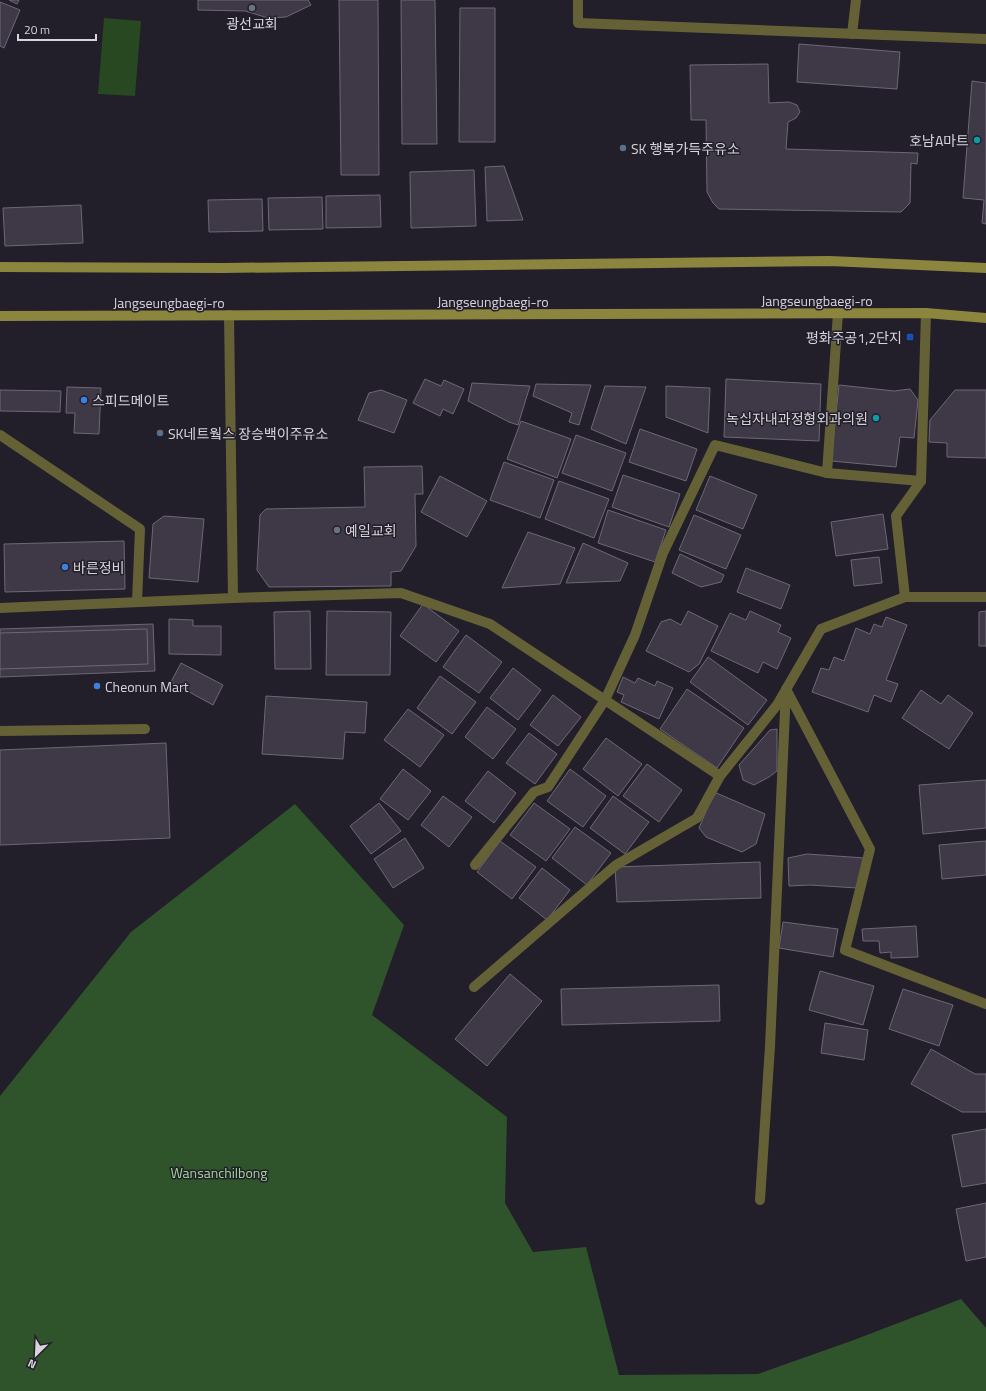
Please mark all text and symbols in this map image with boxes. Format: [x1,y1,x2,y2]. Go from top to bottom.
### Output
marker: 광선교회 [247,3,257,13]
place label: 광선교회 [226,13,278,34]
scale bar [18,16,96,42]
text: 20 m [24,20,50,39]
place label: 호남A마트 [909,130,969,151]
marker: 호남A마트 [972,135,982,145]
place label: SK 행복가득주유소 [631,138,740,159]
marker: SK 행복가득주유소 [618,143,628,153]
street label: Jangseungbaegi-ro [761,290,873,311]
street label: Jangseungbaegi-ro [437,291,549,312]
street label: Jangseungbaegi-ro [113,292,225,313]
place label: 평화주공1,2단지 [806,327,902,348]
marker: 평화주공1,2단지 [905,332,915,342]
place label: 스피드메이트 [92,390,169,411]
marker: 스피드메이트 [79,395,89,405]
place label: 녹십자내과정형외과의원 [726,408,868,429]
marker: 녹십자내과정형외과의원 [871,413,881,423]
place label: SK네트웤스 장승백이주유소 [168,423,328,444]
marker: SK네트웤스 장승백이주유소 [155,428,165,438]
place label: 예일교회 [345,520,397,541]
marker: 예일교회 [332,525,342,535]
place label: 바른정비 [73,557,125,578]
marker: 바른정비 [60,562,70,572]
place label: Cheonun Mart [105,676,189,697]
marker: Cheonun Mart [92,681,102,691]
park label: Wansanchilbong [170,1162,268,1183]
north arrow [16,1335,56,1375]
text: N [25,1355,39,1373]

